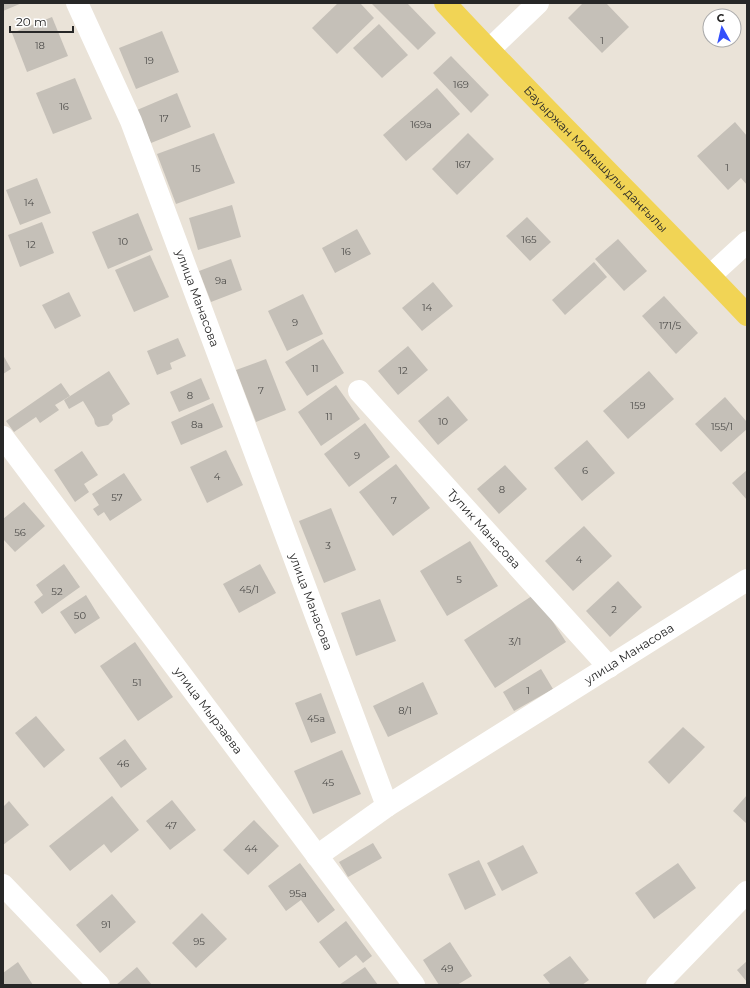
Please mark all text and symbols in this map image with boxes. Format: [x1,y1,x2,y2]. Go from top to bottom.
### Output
scale bar [10,8,73,34]
north arrow [702,8,742,48]
text: С [716,11,726,26]
text: 20 m [16,14,47,29]
house number: 1 [600,34,604,47]
house number: 18 [35,39,45,52]
house number: 19 [144,54,154,67]
house number: 169 [453,78,469,91]
street label: Бауыржан Момышұлы даңғылы [521,82,671,235]
house number: 16 [59,100,69,113]
house number: 17 [159,112,169,125]
house number: 169а [410,118,432,131]
house number: 167 [455,158,471,171]
house number: 1 [725,161,729,174]
house number: 15 [191,162,201,175]
house number: 14 [24,196,34,209]
house number: 165 [521,233,537,246]
house number: 10 [118,235,128,248]
house number: 12 [26,238,36,251]
house number: 16 [341,245,351,258]
street label: улица Манасова [172,246,223,349]
house number: 9а [215,274,227,287]
house number: 14 [422,301,432,314]
house number: 9 [292,316,298,329]
house number: 171/5 [659,319,681,332]
house number: 11 [311,362,319,375]
house number: 12 [398,364,408,377]
house number: 7 [258,384,264,397]
house number: 8 [187,389,193,402]
house number: 159 [630,399,646,412]
house number: 11 [325,410,333,423]
house number: 10 [438,415,448,428]
house number: 8а [191,418,203,431]
house number: 155/1 [711,420,733,433]
house number: 9 [354,449,360,462]
house number: 6 [582,464,588,477]
house number: 4 [214,470,221,483]
house number: 8 [499,483,505,496]
street label: Тупик Манасова [444,486,524,571]
house number: 57 [111,491,123,504]
house number: 7 [391,494,397,507]
house number: 56 [14,526,26,539]
house number: 3 [325,539,331,552]
street label: улица Манасова [286,550,336,652]
house number: 4 [576,553,583,566]
house number: 5 [456,573,462,586]
house number: 45/1 [239,583,259,596]
house number: 52 [51,585,63,598]
house number: 2 [611,603,617,616]
house number: 50 [74,609,87,622]
street label: улица Манасова [581,620,676,688]
house number: 3/1 [509,635,521,648]
street label: улица Мырзаева [170,663,246,757]
house number: 51 [132,676,142,689]
house number: 1 [526,684,530,697]
house number: 8/1 [398,704,412,717]
house number: 45а [307,712,325,725]
house number: 46 [117,757,129,770]
house number: 45 [322,776,334,789]
house number: 47 [165,819,177,832]
house number: 44 [244,842,258,855]
house number: 95а [289,887,307,900]
house number: 91 [101,918,111,931]
house number: 95 [193,935,205,948]
house number: 49 [441,962,453,975]

